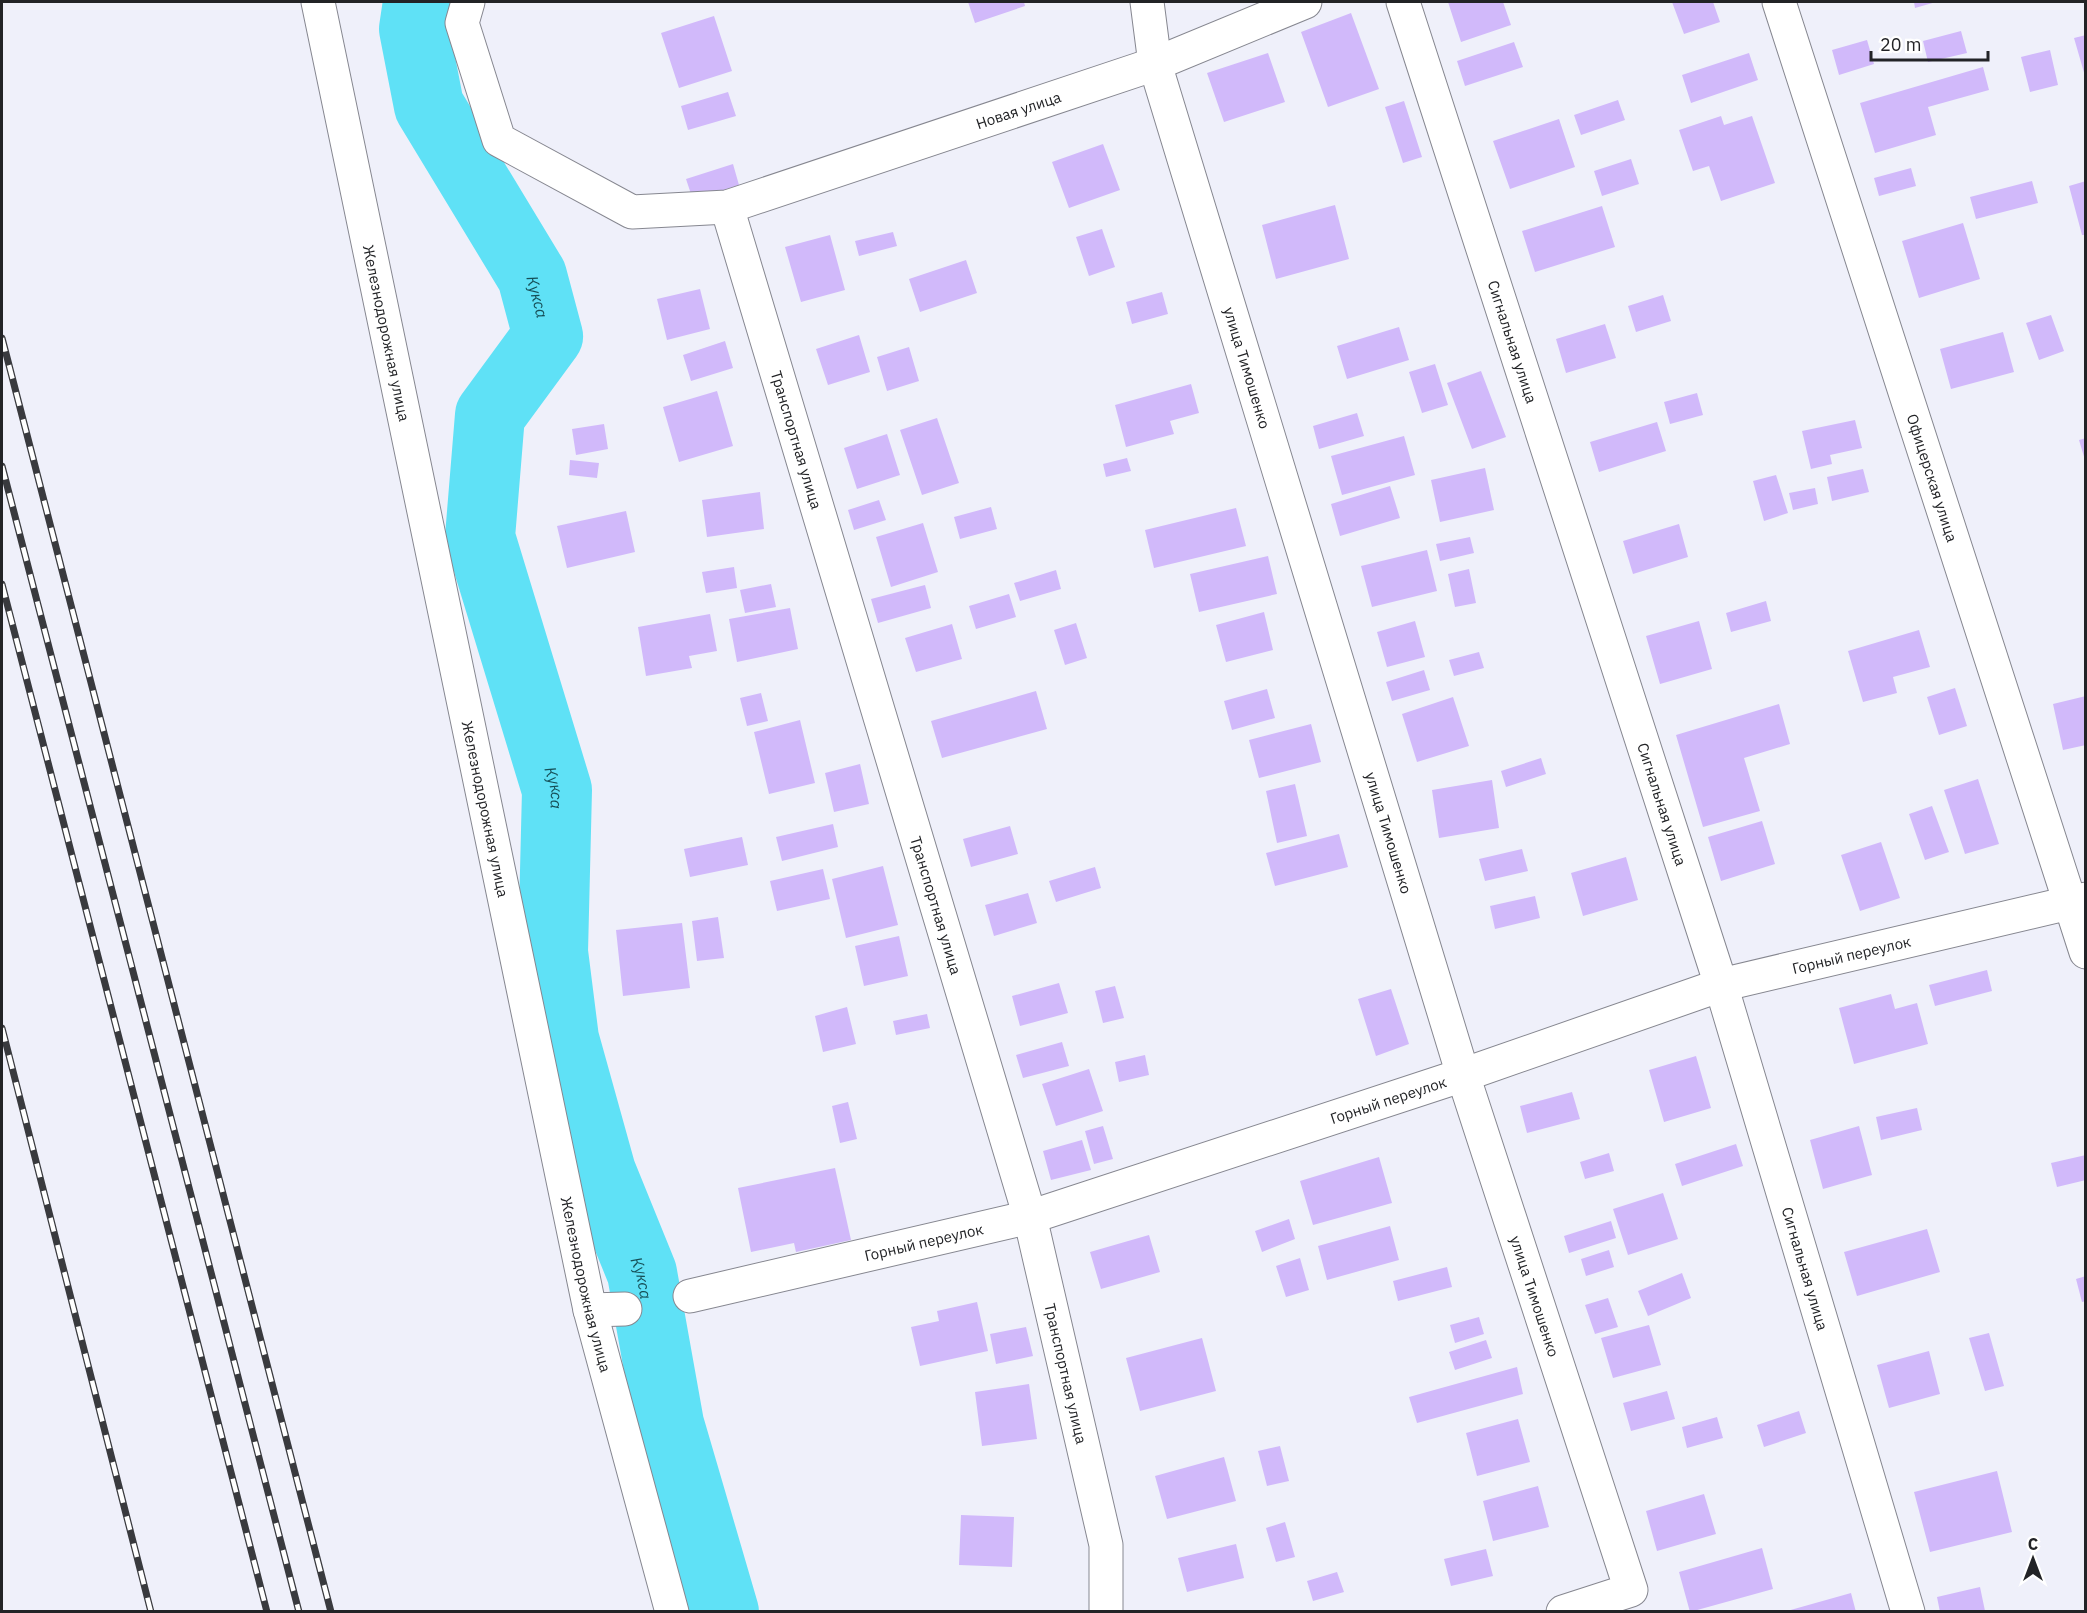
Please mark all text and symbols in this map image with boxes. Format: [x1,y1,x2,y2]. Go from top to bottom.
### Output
scale bar [1871,24,1988,62]
text: 20 m [1880,33,1922,56]
street label: Новая улица [973,87,1063,133]
street label: Железнодорожная улица [359,243,414,423]
water label: Кукса [522,273,553,320]
street label: Сигнальная улица [1484,278,1542,405]
street label: улица Тимошенко [1220,305,1275,431]
street label: Транспортная улица [767,368,827,511]
street label: Офицерская улица [1903,411,1962,544]
street label: Железнодорожная улица [458,719,513,899]
street label: Сигнальная улица [1634,740,1691,868]
water label: Кукса [540,764,567,809]
street label: улица Тимошенко [1362,769,1417,896]
street label: Транспортная улица [907,834,966,977]
street label: Горный переулок [1790,931,1913,977]
street label: Горный переулок [1328,1072,1449,1127]
street label: Железнодорожная улица [557,1195,616,1374]
street label: Сигнальная улица [1778,1204,1833,1333]
street label: Горный переулок [863,1219,985,1265]
street label: улица Тимошенко [1507,1233,1564,1359]
water label: Кукса [626,1254,656,1301]
street label: Транспортная улица [1041,1301,1092,1446]
north arrow [2003,1529,2063,1589]
text: С [2028,1534,2038,1554]

